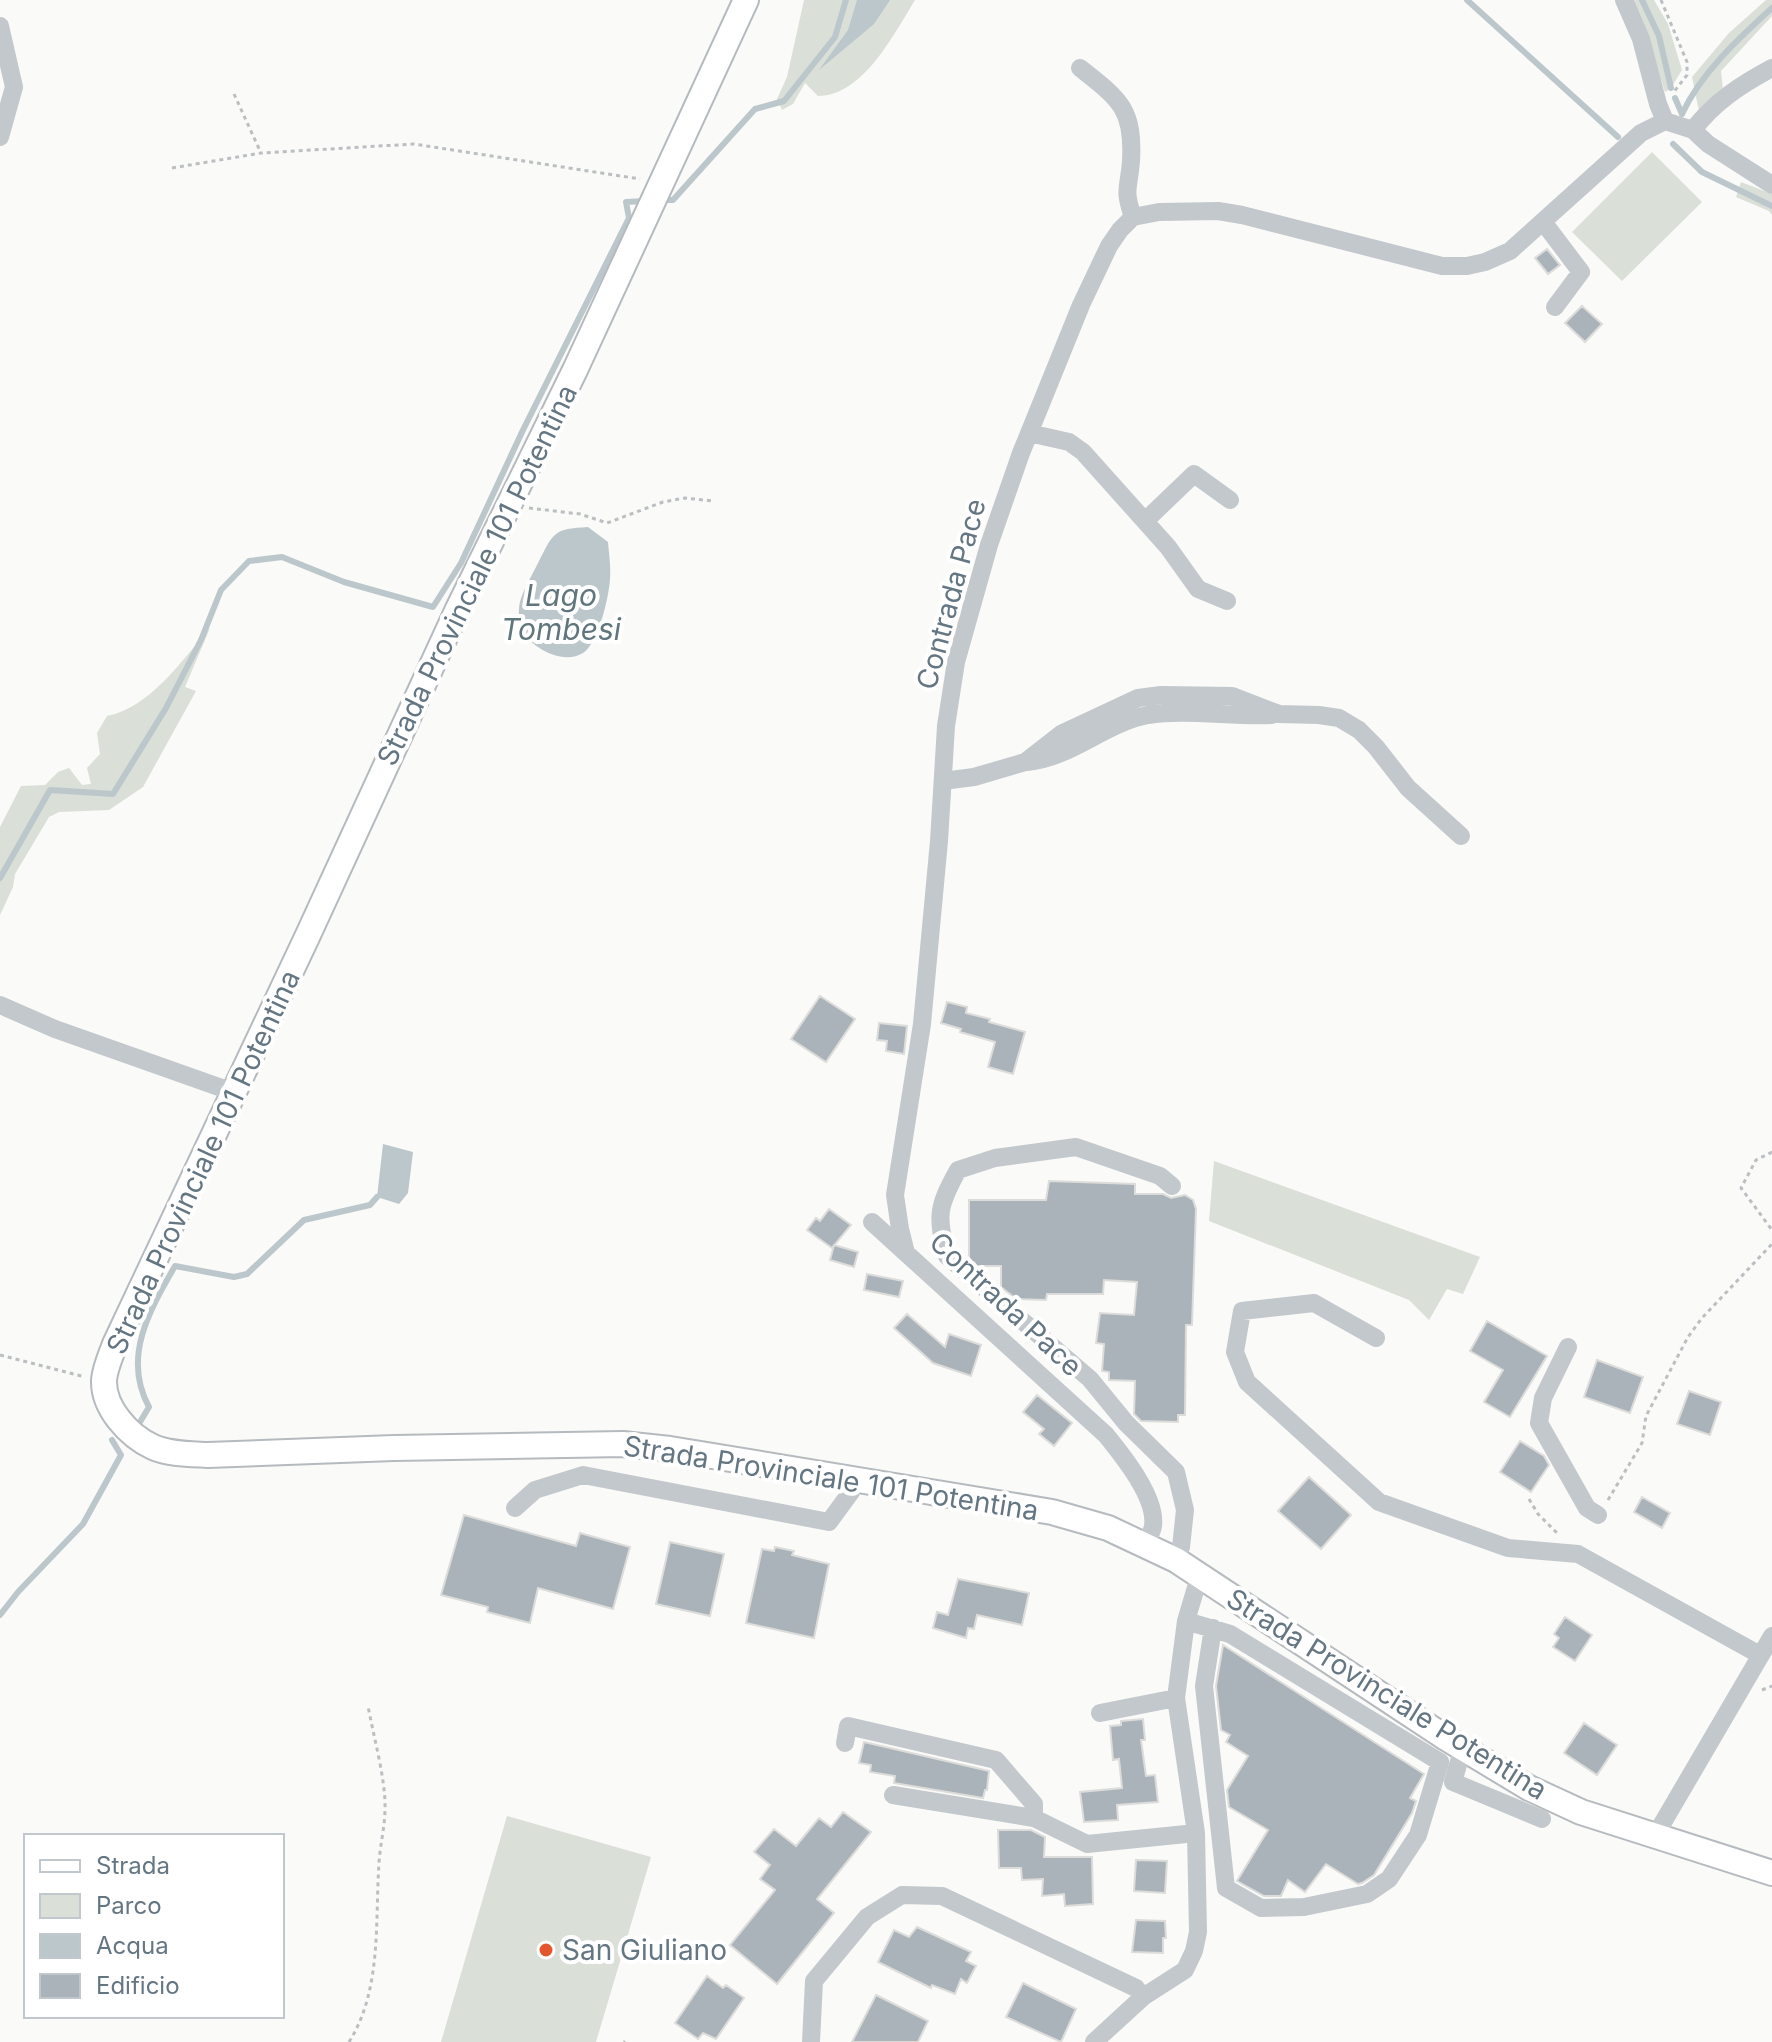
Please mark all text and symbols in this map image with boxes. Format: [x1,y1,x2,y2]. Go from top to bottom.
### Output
street label: Strada Provinciale 101 Potentina [370,379,584,771]
street label: Contrada Pace [909,495,993,693]
water label: Lago Tombesi [501,577,622,647]
street label: Strada Provinciale 101 Potentina [99,965,307,1359]
street label: Contrada Pace [923,1225,1089,1383]
street label: Strada Provinciale 101 Potentina [621,1428,1041,1528]
street label: Strada Provinciale Potentina [1221,1581,1553,1807]
legend [24,1834,284,2018]
text: Strada [96,1851,170,1880]
text: Parco [96,1891,162,1920]
text: Acqua [96,1931,169,1960]
place label: San Giuliano [562,1933,727,1967]
marker: San Giuliano [537,1941,555,1959]
text: Edificio [96,1971,180,2000]

